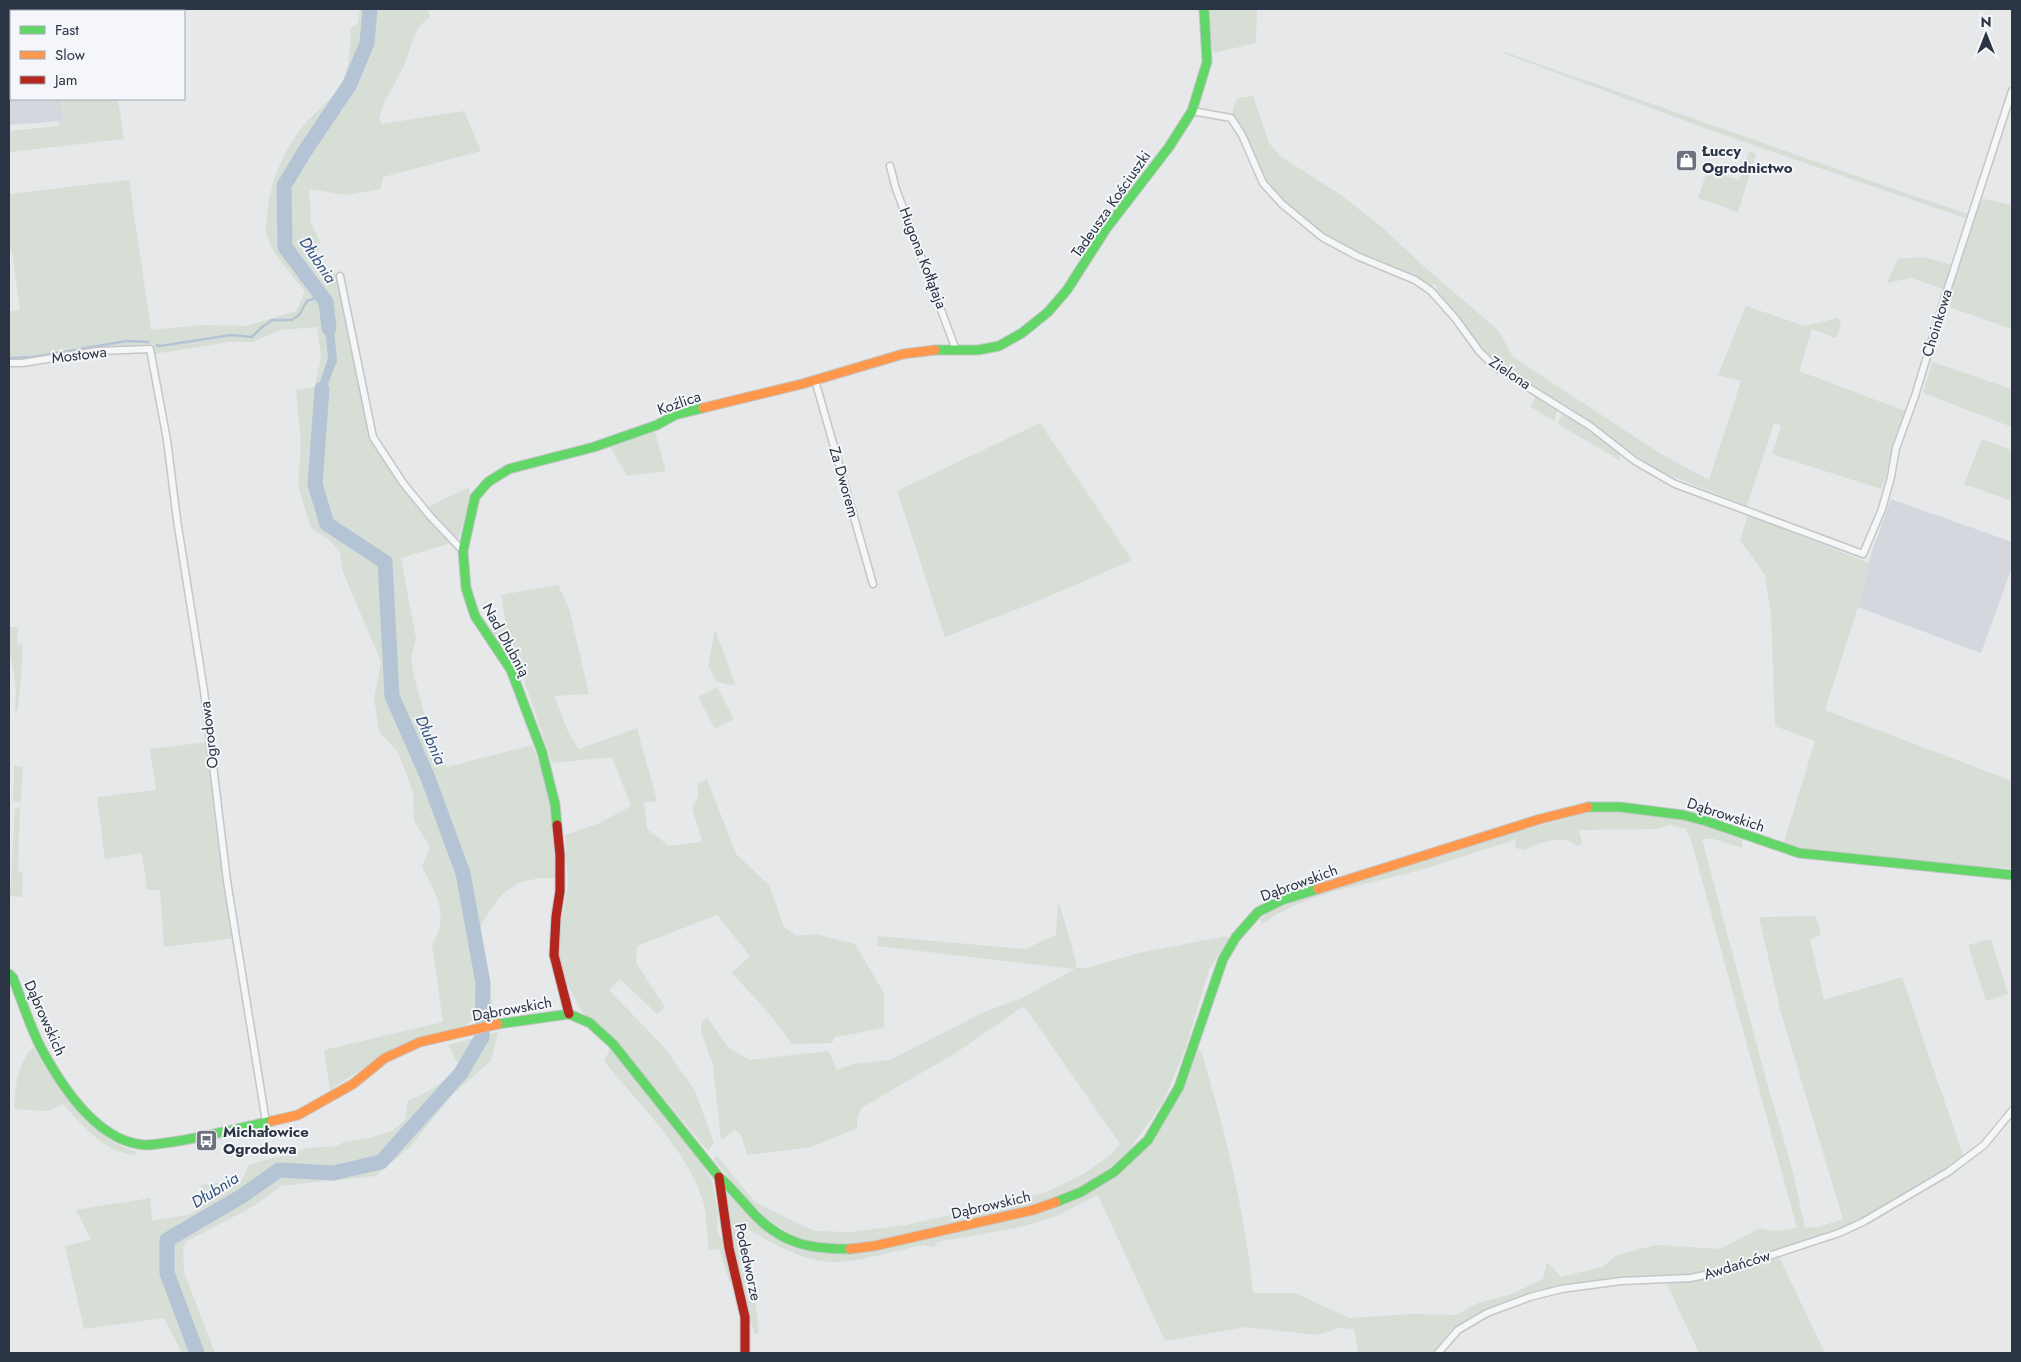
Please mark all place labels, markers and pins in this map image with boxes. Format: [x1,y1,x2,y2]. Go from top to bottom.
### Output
place label: Łuccy Ogrodnictwo [1701,140,1793,179]
shop icon: Łuccy Ogrodnictwo [1674,148,1698,172]
place label: Michałowice Ogrodowa [223,1121,309,1160]
bus stop icon: Michałowice Ogrodowa [195,1129,219,1153]

